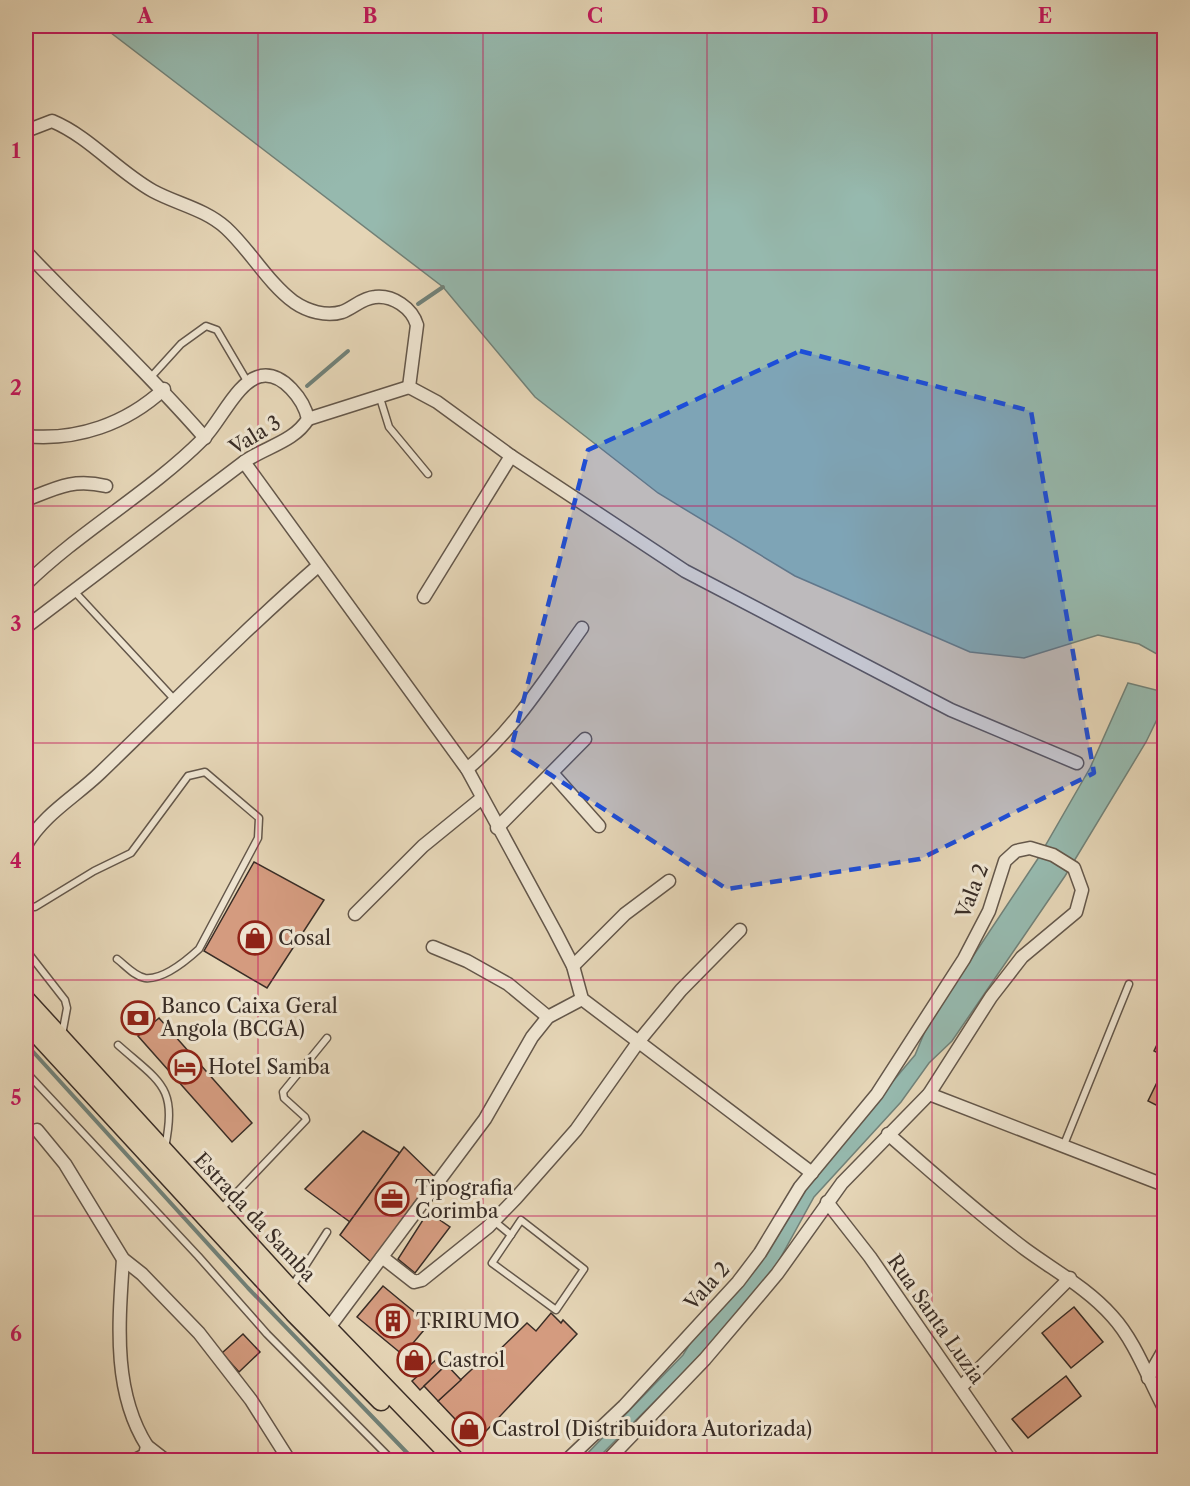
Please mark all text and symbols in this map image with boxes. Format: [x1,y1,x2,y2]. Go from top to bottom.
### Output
text: A [136,4,153,28]
text: B [363,4,378,28]
text: C [587,4,603,28]
text: D [811,4,829,28]
text: E [1038,4,1052,28]
text: 1 [12,139,21,163]
text: 2 [10,376,22,400]
street label: Vala 3 [224,410,285,460]
text: 3 [10,612,22,636]
text: 4 [10,849,22,873]
street label: Vala 2 [950,860,993,922]
shop icon: Cosal [237,920,273,956]
place label: Cosal [278,926,331,950]
place label: Banco Caixa Geral Angola (BCGA) [160,994,338,1041]
bank icon: Banco Caixa Geral Angola (BCGA) [120,1000,156,1036]
hotel icon: Hotel Samba [167,1049,203,1085]
place label: Hotel Samba [208,1055,331,1079]
text: 5 [10,1086,22,1110]
street label: Estrada da Samba [189,1148,321,1287]
place label: Tipografia Corimba [415,1176,513,1223]
office icon: Tipografia Corimba [374,1181,410,1217]
street label: Rua Santa Luzia [882,1250,990,1389]
street label: Vala 2 [679,1257,735,1316]
building icon: TRIRUMO [375,1303,411,1339]
place label: TRIRUMO [416,1309,520,1333]
text: 6 [10,1322,22,1346]
shop icon: Castrol [396,1342,432,1378]
place label: Castrol [437,1348,505,1372]
shop icon: Castrol (Distribuidora Autorizada) [451,1411,487,1447]
place label: Castrol (Distribuidora Autorizada) [492,1417,812,1441]

